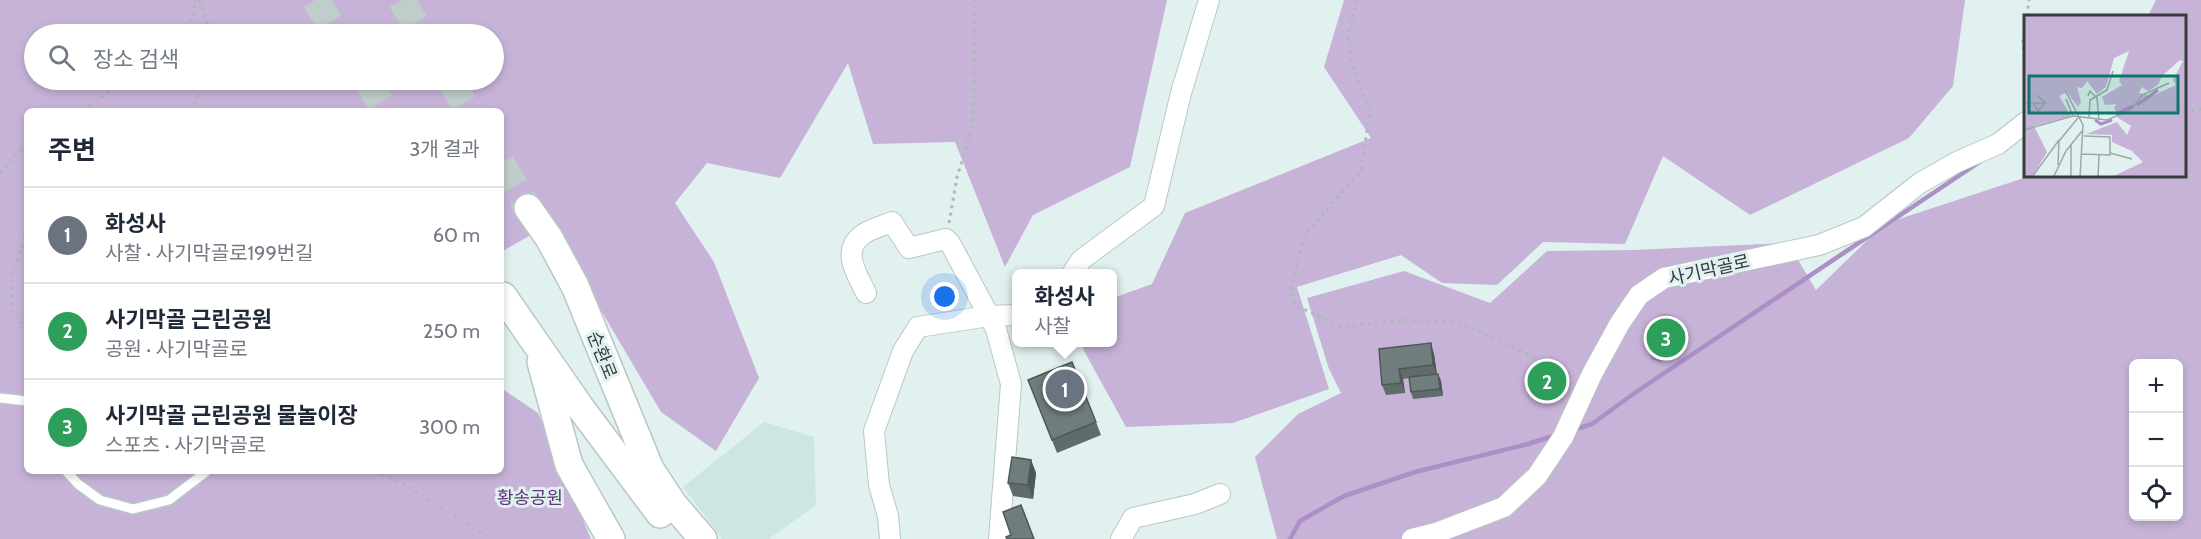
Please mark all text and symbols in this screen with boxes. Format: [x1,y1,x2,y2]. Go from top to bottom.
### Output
inset map [2024,15,2186,177]
search box [24,24,504,90]
icon: search [45,41,78,74]
text: 장소 검색 [93,46,179,73]
text: 주변 [48,134,96,166]
text: 3개 결과 [409,137,480,161]
text: 화성사 [105,210,166,237]
text: 1 [64,223,71,247]
text: 60 m [433,223,480,247]
text: 사찰 · 사기막골로199번길 [105,241,314,265]
street label: 사기막골로 [1666,250,1752,290]
popup [1012,269,1117,347]
your location [930,282,959,311]
text: 화성사 [1034,283,1095,310]
text: 사기막골 근린공원 [105,306,272,333]
text: 사찰 [1034,314,1071,338]
pin: 3 [1646,316,1686,360]
text: 2 [62,319,73,343]
text: 250 m [423,319,480,343]
street label: 순환로 [582,328,622,382]
text: 공원 · 사기막골로 [105,337,248,361]
pin: 2 [1528,358,1566,404]
map controls [2129,359,2183,521]
button: + [2129,359,2183,413]
pin: 1 [1046,366,1084,412]
text: 사기막골 근린공원 물놀이장 [105,402,358,429]
button: − [2129,413,2183,467]
text: 3 [62,415,73,439]
text: 300 m [419,415,480,439]
text: 스포츠 · 사기막골로 [105,433,266,457]
button: locate [2129,467,2183,521]
park label: 황송공원 [497,487,563,509]

